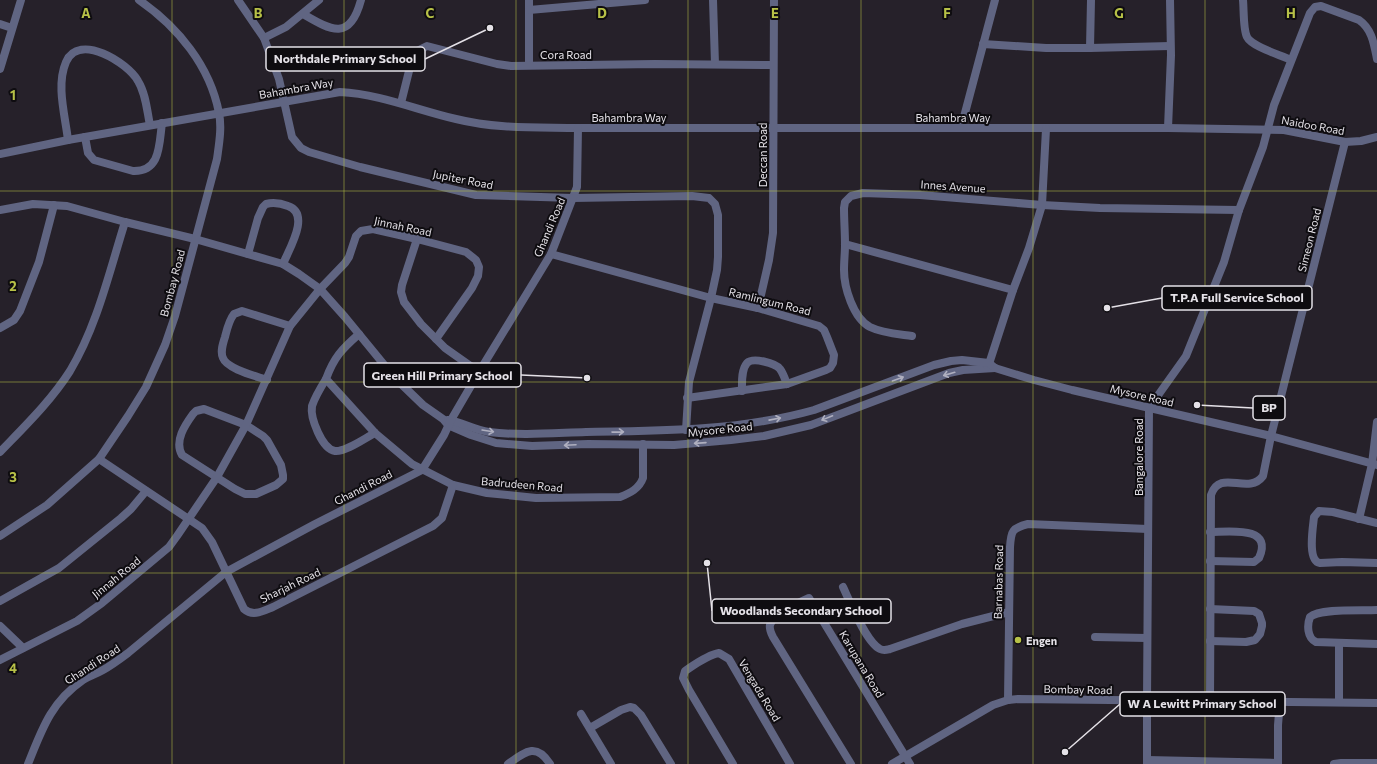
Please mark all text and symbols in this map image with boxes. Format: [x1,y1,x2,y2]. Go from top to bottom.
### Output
text: A [81,5,91,21]
text: B [254,5,263,21]
text: C [426,5,435,21]
text: D [597,5,607,21]
text: E [771,5,779,21]
text: F [943,5,951,21]
text: G [1114,5,1124,21]
text: H [1286,5,1296,21]
callout: Northdale Primary School [266,47,425,71]
street label: Cora Road [540,48,592,61]
text: Northdale Primary School [274,51,416,65]
street label: Bahambra Way [258,75,334,101]
text: 1 [10,87,16,103]
street label: Bahambra Way [591,111,667,124]
street label: Bahambra Way [915,111,991,124]
street label: Naidoo Road [1280,113,1346,137]
street label: Deccan Road [756,123,769,187]
street label: Jupiter Road [432,167,494,192]
street label: Innes Avenue [920,177,986,195]
street label: Ghandi Road [531,195,567,259]
street label: Simeon Road [1295,207,1323,273]
street label: Jinnah Road [373,214,433,239]
street label: Bombay Road [157,248,187,318]
text: 2 [9,278,17,294]
street label: Ramlingum Road [728,285,812,317]
callout: T.P.A Full Service School [1162,286,1312,310]
text: T.P.A Full Service School [1170,290,1304,304]
callout: Green Hill Primary School [364,363,521,387]
text: Green Hill Primary School [372,368,512,382]
one-way arrow [942,370,955,378]
one-way arrow [892,374,904,382]
street label: Mysore Road [1109,381,1175,409]
callout: BP [1253,396,1285,420]
text: BP [1261,400,1277,414]
one-way arrow [768,415,781,423]
one-way arrow [821,415,833,423]
street label: Bangalore Road [1132,418,1145,496]
street label: Mysore Road [687,419,753,439]
one-way arrow [481,427,494,435]
one-way arrow [611,428,624,436]
one-way arrow [694,440,707,447]
one-way arrow [564,441,577,448]
street label: Ghandi Road [332,467,394,507]
text: 3 [9,469,17,485]
street label: Badrudeen Road [481,474,563,494]
street label: Barnabas Road [991,545,1005,619]
street label: Jinnah Road [89,554,143,601]
street label: Sharjah Road [258,565,322,605]
callout: Woodlands Secondary School [712,599,891,623]
text: Woodlands Secondary School [720,603,882,617]
street label: Karupana Road [837,628,887,700]
place label: Engen [1026,634,1057,647]
marker: Engen [1013,635,1023,645]
street label: Ghandi Road [62,641,122,687]
street label: Vengada Road [736,656,784,724]
text: 4 [9,660,17,676]
street label: Bombay Road [1043,682,1113,696]
callout: W A Lewitt Primary School [1120,692,1285,716]
text: W A Lewitt Primary School [1128,696,1276,710]

